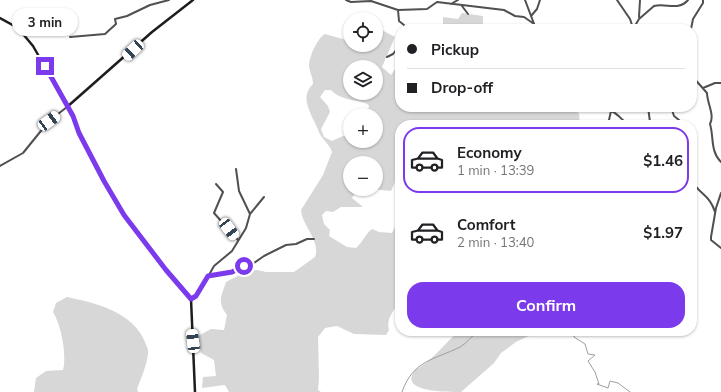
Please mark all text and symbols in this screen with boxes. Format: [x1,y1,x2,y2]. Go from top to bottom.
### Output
callout: 3 min [12,8,78,36]
map controls [343,12,383,196]
button: locate [343,12,383,52]
text: 3 min [28,14,62,30]
car [120,37,146,63]
text: Pickup [431,40,479,59]
route end [36,57,54,75]
button: layers [343,60,383,100]
text: Drop-off [431,78,493,97]
button: + [343,108,383,148]
car [36,109,62,133]
icon: car [409,142,445,178]
text: Economy [457,143,522,162]
text: $1.46 [643,151,683,170]
button: − [343,156,383,196]
text: 1 min · 13:39 [457,162,534,178]
icon: car [409,214,445,250]
text: Comfort [457,215,515,234]
car [217,216,241,242]
text: $1.97 [643,223,683,242]
text: 2 min · 13:40 [457,234,534,250]
route start [235,257,253,275]
button: Confirm [407,282,685,328]
car [186,328,200,354]

